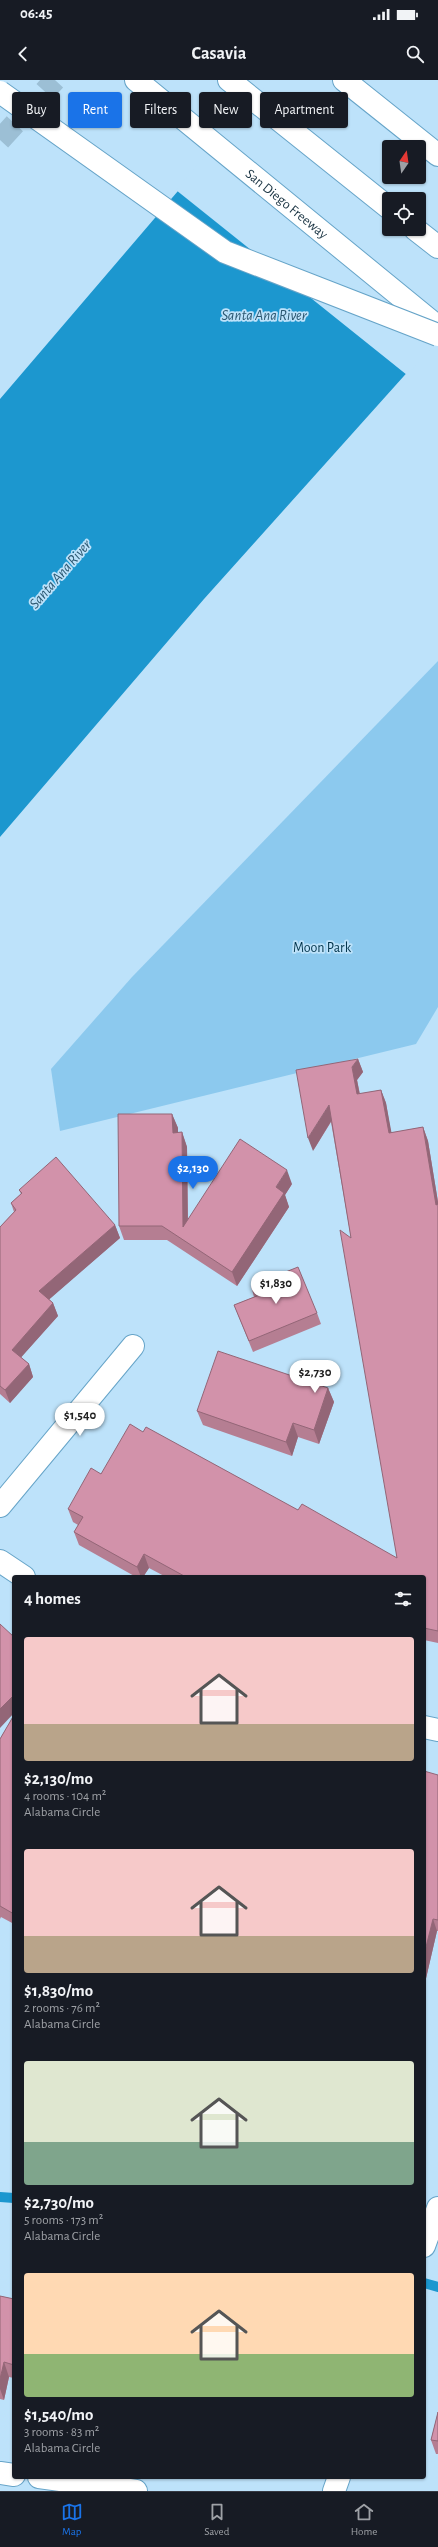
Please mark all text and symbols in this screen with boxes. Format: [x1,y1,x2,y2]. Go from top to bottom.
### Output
text: 06:45 [20,6,53,21]
icon: back [12,43,34,65]
icon: search [404,43,426,65]
text: Casavia [192,45,246,63]
chip: Buy [12,92,60,128]
chip: Rent [68,92,122,128]
chip: Filters [130,92,191,128]
chip: New [199,92,252,128]
chip: Apartment [260,92,348,128]
north arrow [382,140,426,184]
map controls [382,140,426,236]
street label: San Diego Freeway [243,167,330,242]
button: locate [382,192,426,236]
water label: Santa Ana River [221,308,308,323]
water label: Santa Ana River [27,536,95,611]
park label: Moon Park [293,941,352,955]
pin: $2,130 [160,1156,226,1190]
text: $2,130 [177,1162,209,1175]
pin: $1,830 [243,1271,309,1305]
text: $1,830 [260,1277,292,1290]
pin: $2,730 [282,1360,348,1394]
text: $2,730 [299,1366,331,1379]
pin: $1,540 [47,1403,113,1437]
text: $1,540 [64,1409,96,1422]
icon: filters [392,1588,414,1610]
text: 4 homes [24,1590,81,1607]
icon: home [183,1663,255,1735]
text: $2,130/mo [24,1770,93,1787]
text: 4 rooms · 104 m² [24,1790,106,1803]
text: Alabama Circle [24,1806,100,1819]
icon: home [183,1875,255,1947]
text: $1,830/mo [24,1982,93,1999]
text: 2 rooms · 76 m² [24,2002,100,2015]
text: Alabama Circle [24,2018,100,2031]
icon: home [183,2087,255,2159]
text: $2,730/mo [24,2194,94,2211]
text: 5 rooms · 173 m² [24,2214,103,2227]
text: Alabama Circle [24,2230,100,2243]
icon: home [183,2299,255,2371]
text: $1,540/mo [24,2406,93,2423]
text: 3 rooms · 83 m² [24,2426,99,2439]
text: Alabama Circle [24,2442,100,2455]
tab: Map [61,2501,83,2538]
tab: Saved [204,2501,229,2538]
tab: Home [351,2501,377,2538]

